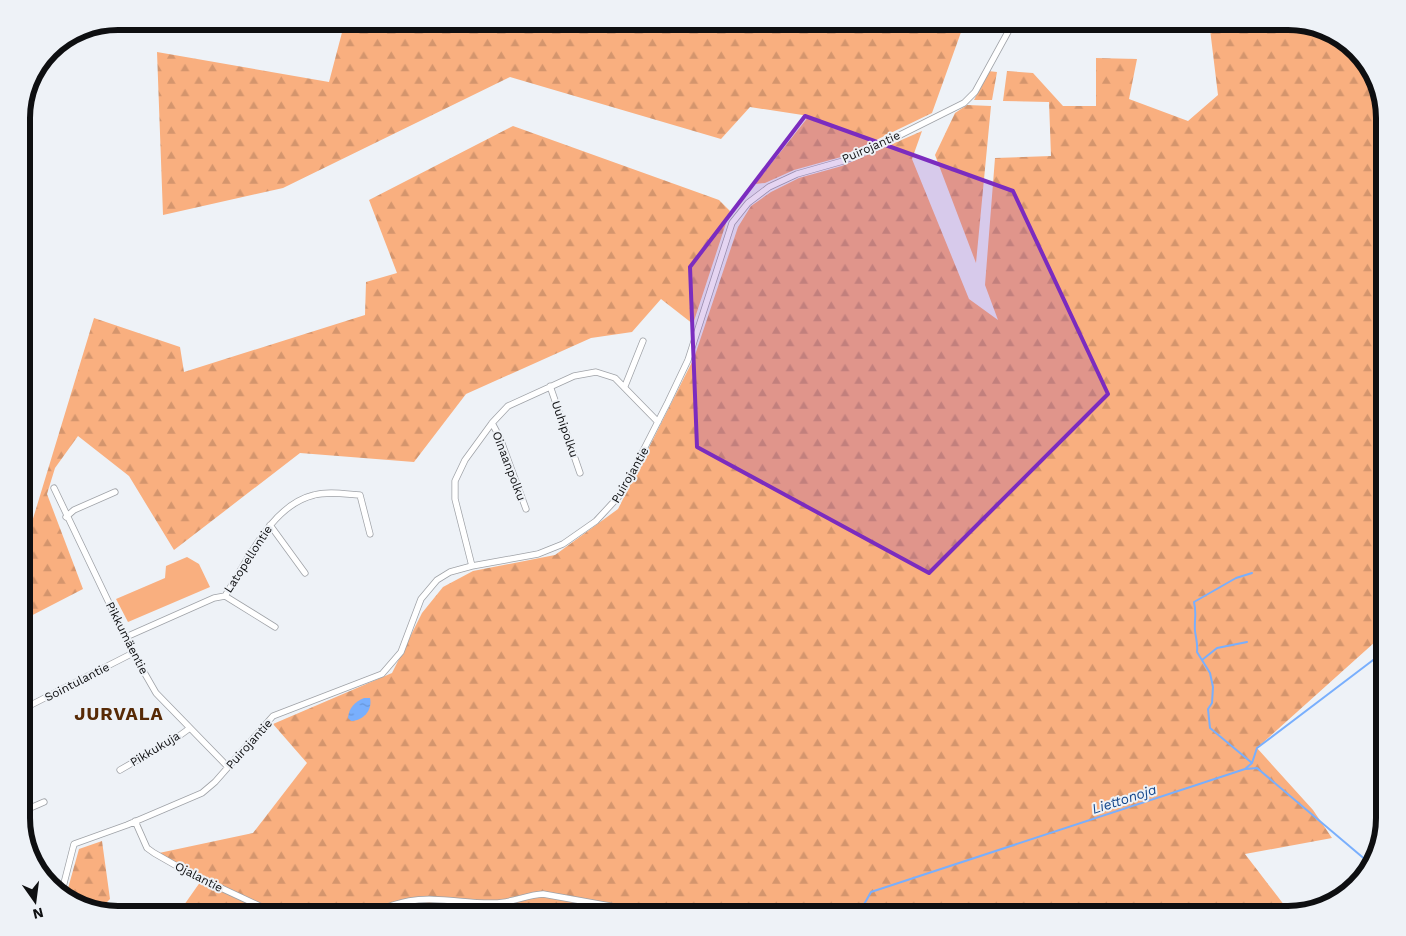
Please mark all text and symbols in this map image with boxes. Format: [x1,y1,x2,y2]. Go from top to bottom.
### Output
street label: Puirojantie [840,128,902,166]
street label: Uuhipolku [549,399,581,459]
street label: Oinaanpolku [489,429,529,503]
street label: Puirojantie [608,444,652,505]
street label: Latopellontie [221,523,275,595]
street label: Pikkumäentie [103,600,151,677]
street label: Sointulantie [42,660,112,704]
district label: JURVALA [74,703,164,724]
street label: Puirojantie [223,716,275,772]
street label: Pikkukuja [128,729,183,769]
water label: Liettonoja [1090,781,1159,817]
street label: Ojalantie [173,859,225,895]
north arrow [10,876,60,926]
text: N [31,905,45,923]

